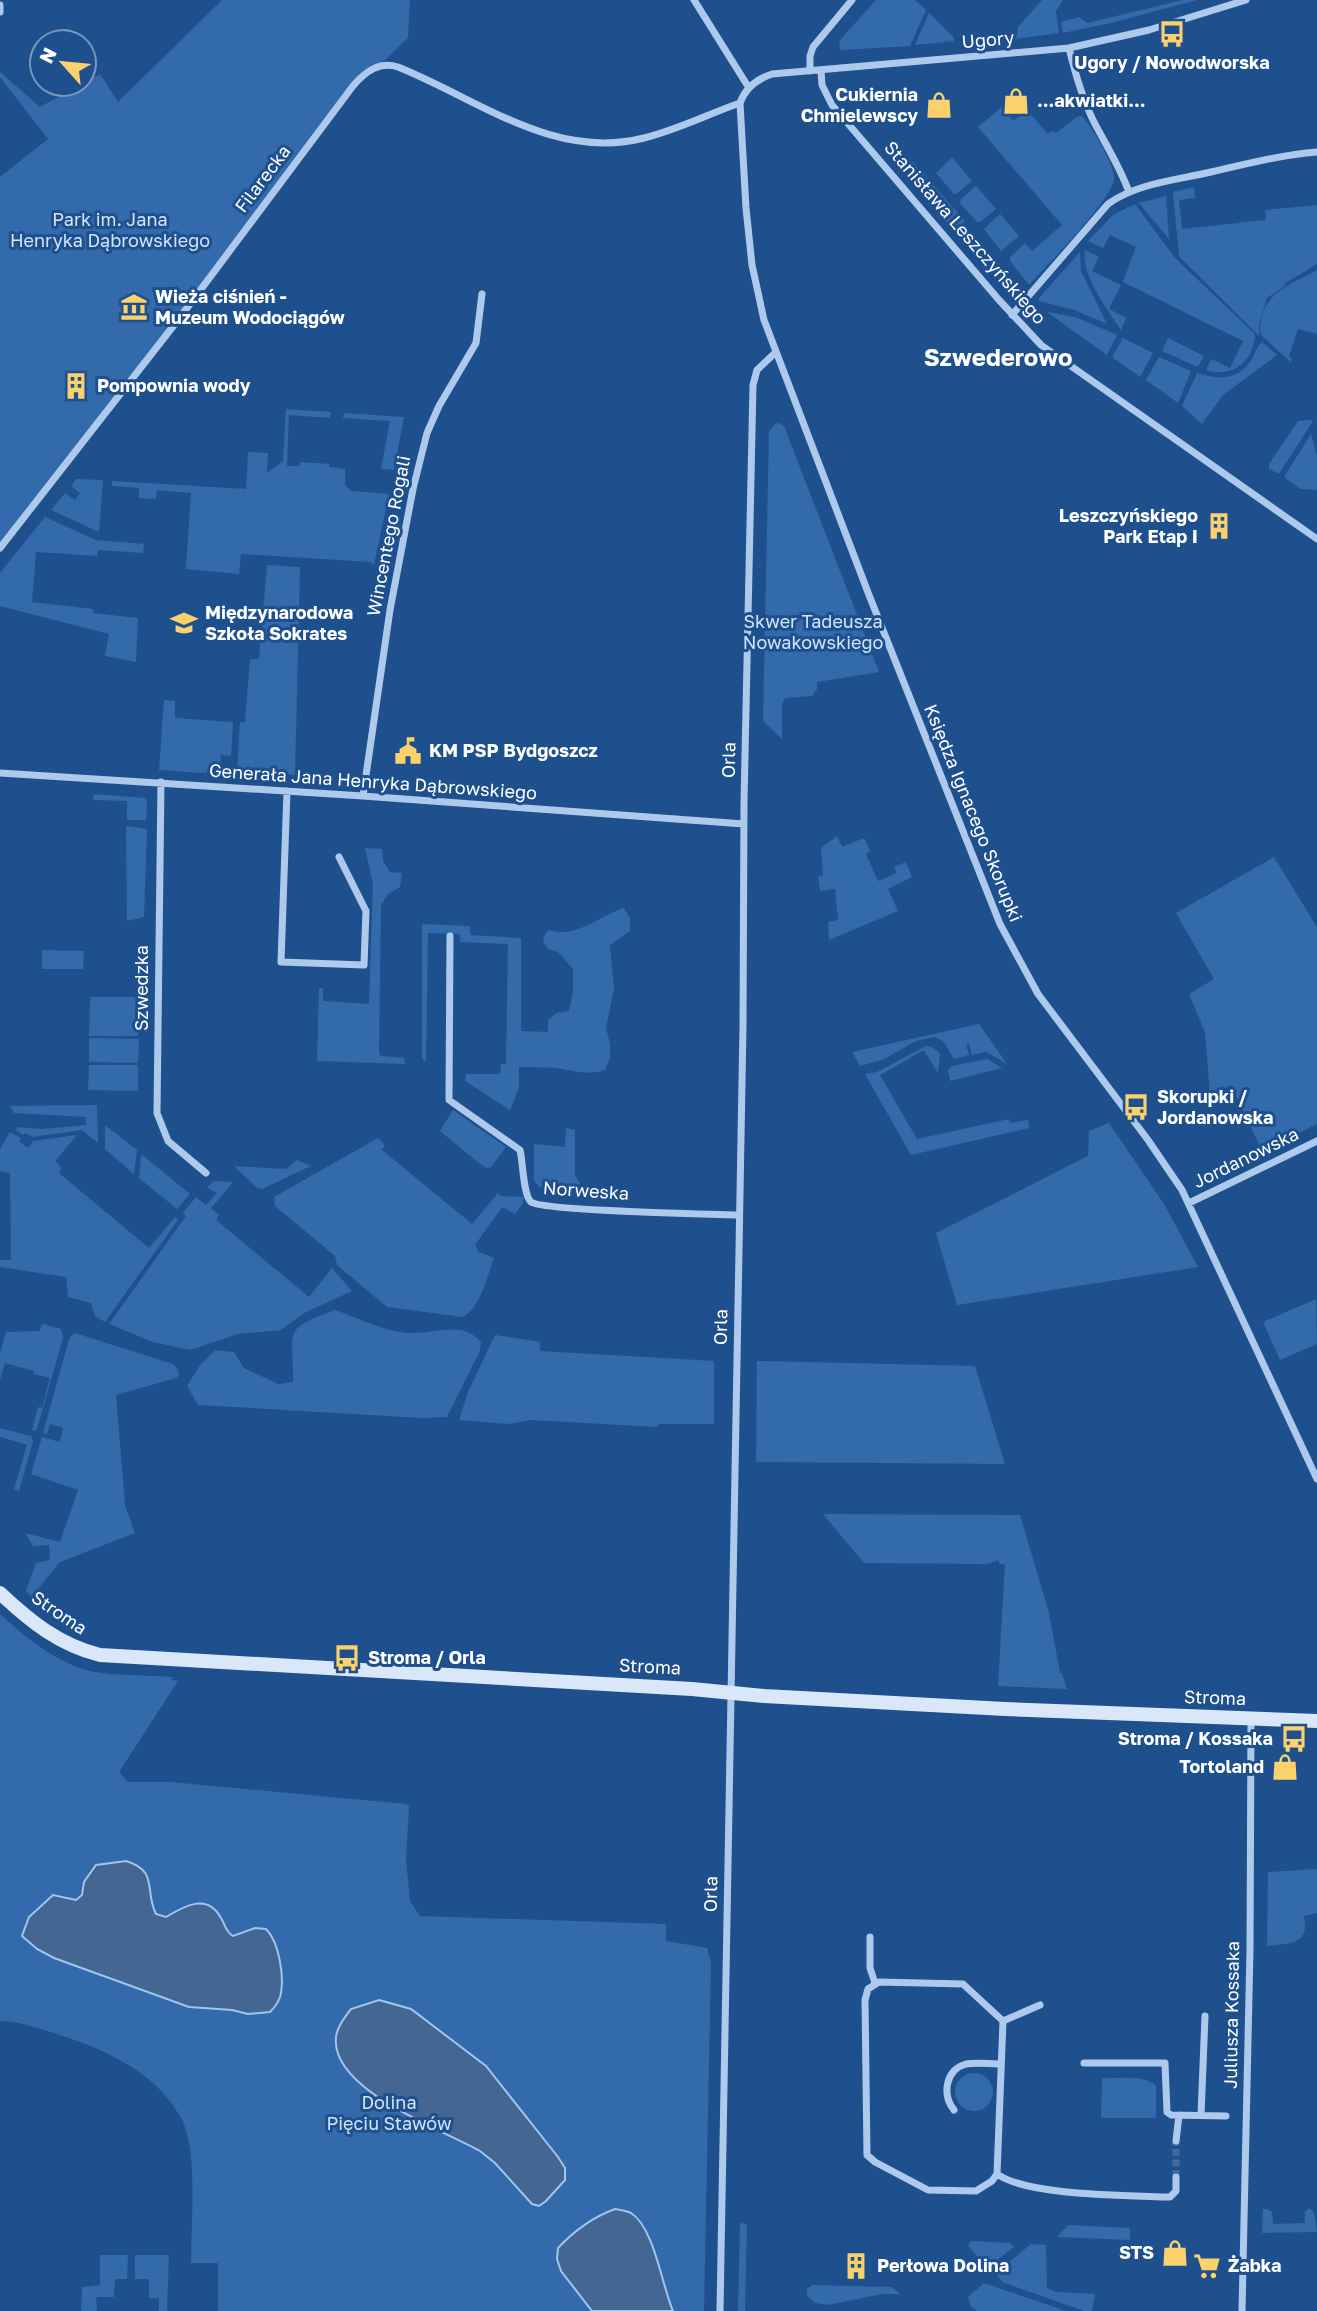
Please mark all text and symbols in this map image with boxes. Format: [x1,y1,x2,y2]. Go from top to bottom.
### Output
bus stop icon: Ugory / Nowodworska [1157,19,1187,49]
street label: Ugory [961,26,1015,52]
north arrow [28,28,98,98]
text: N [34,43,61,67]
place label: Ugory / Nowodworska [1074,51,1270,73]
place label: Cukiernia Chmielewscy [801,83,918,126]
shop icon: ...akwiatki... [1001,86,1031,116]
place label: ...akwiatki... [1037,89,1146,111]
shop icon: Cukiernia Chmielewscy [924,90,954,120]
street label: Stanisława Leszczyńskiego [880,136,1051,328]
street label: Filarecka [230,140,295,216]
park label: Park im. Jana Henryka Dąbrowskiego [10,208,210,251]
place label: Wieża ciśnień - Muzeum Wodociągów [155,285,345,328]
museum icon: Wieża ciśnień - Muzeum Wodociągów [119,292,149,322]
district label: Szwederowo [924,342,1072,371]
building icon: Pompownia wody [61,371,91,401]
place label: Pompownia wody [97,374,251,396]
street label: Wincentego Rogali [362,454,414,618]
place label: Leszczyńskiego Park Etap I [1059,504,1198,547]
building icon: Leszczyńskiego Park Etap I [1204,511,1234,541]
place label: Międzynarodowa Szkoła Sokrates [205,601,353,644]
school or university icon: Międzynarodowa Szkoła Sokrates [169,608,199,638]
park label: Skwer Tadeusza Nowakowskiego [743,610,883,653]
street label: Księdza Ignacego Skorupki [920,701,1028,925]
public building icon: KM PSP Bydgoszcz [393,736,423,766]
place label: KM PSP Bydgoszcz [429,739,598,761]
street label: Orla [717,742,739,778]
street label: Generała Jana Henryka Dąbrowskiego [208,759,538,803]
street label: Szwedzka [130,945,152,1031]
place label: Skorupki / Jordanowska [1157,1085,1274,1128]
bus stop icon: Skorupki / Jordanowska [1121,1092,1151,1122]
street label: Jordanowska [1189,1122,1302,1192]
street label: Norweska [542,1176,630,1204]
street label: Orla [709,1309,731,1345]
street label: Stroma [28,1586,91,1639]
bus stop icon: Stroma / Orla [332,1643,362,1673]
place label: Stroma / Orla [368,1646,486,1668]
street label: Stroma [618,1653,682,1679]
street label: Stroma [1184,1685,1246,1709]
bus stop icon: Stroma / Kossaka [1279,1724,1309,1754]
place label: Stroma / Kossaka [1118,1727,1273,1749]
shop icon: Tortoland [1270,1752,1300,1782]
place label: Tortoland [1179,1755,1264,1777]
street label: Orla [699,1876,721,1912]
street label: Juliusza Kossaka [1219,1941,1243,2089]
park label: Dolina Pięciu Stawów [326,2091,452,2134]
shop icon: STS [1160,2238,1190,2268]
place label: STS [1119,2241,1154,2263]
building icon: Perłowa Dolina [841,2251,871,2281]
supermarket icon: Żabka [1192,2251,1222,2281]
place label: Perłowa Dolina [877,2254,1009,2276]
place label: Żabka [1228,2254,1282,2276]

